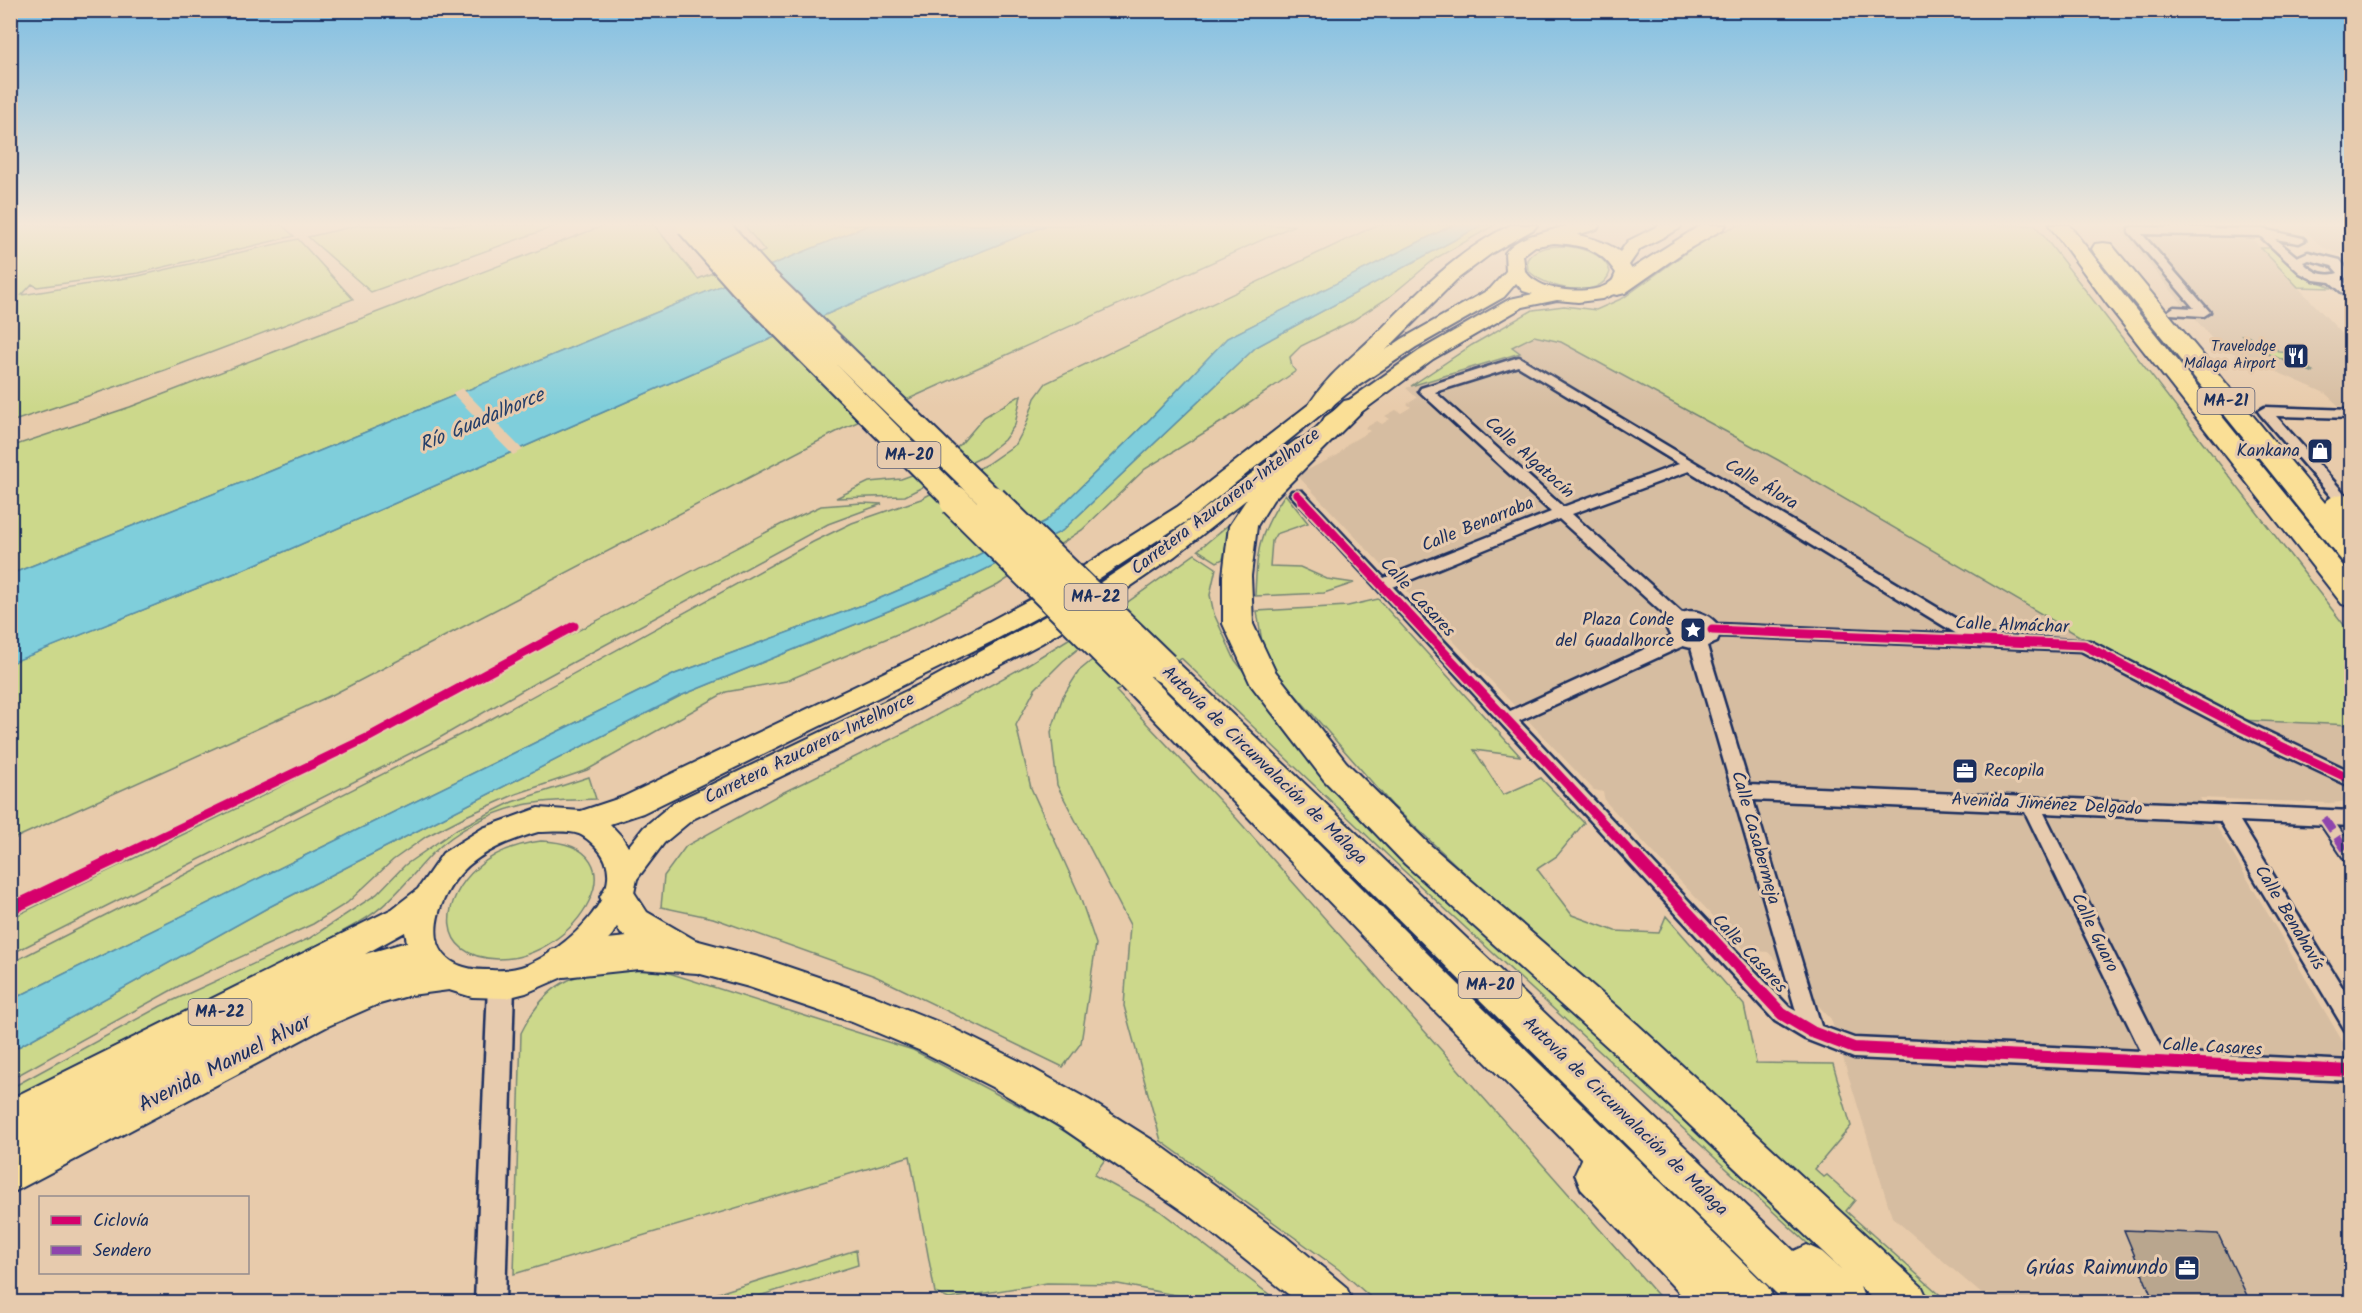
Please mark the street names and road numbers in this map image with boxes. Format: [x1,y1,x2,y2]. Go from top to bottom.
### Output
road number: MA-21 [2198,388,2254,414]
street label: Calle Algatocín [1477,410,1581,506]
street label: Carretera Azucarera-Intelhorce [1125,421,1327,583]
road number: MA-20 [878,442,940,468]
street label: Calle Álora [1719,452,1803,518]
street label: Calle Benarraba [1417,489,1539,561]
street label: Calle Casares [1372,551,1462,645]
road number: MA-22 [1064,584,1128,610]
street label: Calle Almáchar [1955,610,2070,643]
street label: Autovía de Circunvalación de Málaga [1154,659,1374,873]
street label: Carretera Azucarera-Intelhorce [700,685,920,813]
street label: Calle Casabermeja [1722,768,1788,908]
street label: Avenida Jiménez Delgado [1951,786,2143,824]
street label: Calle Benahavís [2246,860,2332,977]
street label: Calle Guaro [2062,888,2126,978]
street label: Calle Casares [1704,907,1794,1001]
road number: MA-20 [1458,972,1522,998]
road number: MA-22 [188,999,252,1025]
street label: Avenida Manuel Alvar [133,1006,318,1122]
street label: Autovía de Circunvalación de Málaga [1515,1010,1735,1224]
street label: Calle Casares [2161,1031,2263,1065]

